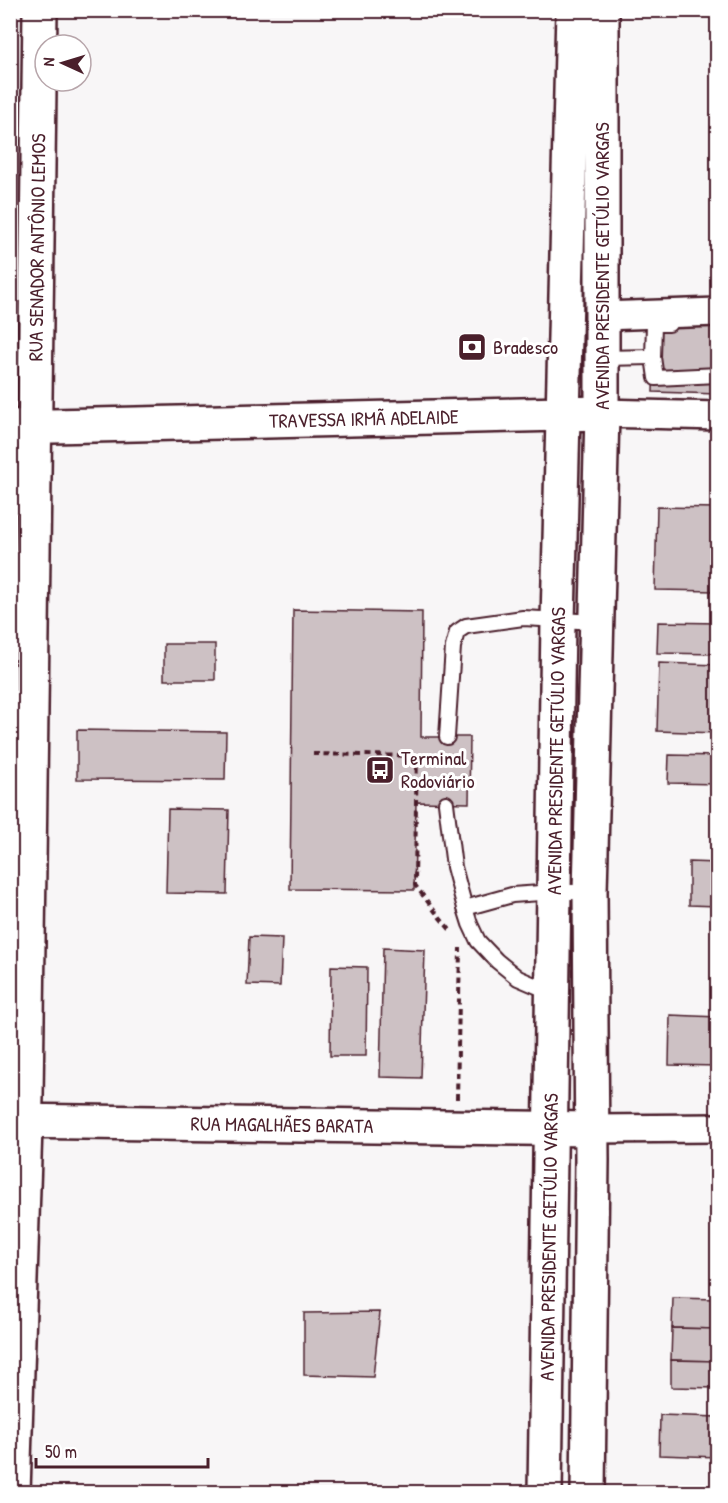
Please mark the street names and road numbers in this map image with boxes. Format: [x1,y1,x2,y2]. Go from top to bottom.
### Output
street label: AVENIDA PRESIDENTE GETÚLIO VARGAS [588,122,615,410]
street label: RUA SENADOR ANTÔNIO LEMOS [21,133,51,361]
street label: TRAVESSA IRMÃ ADELAIDE [269,402,459,434]
street label: AVENIDA PRESIDENTE GETÚLIO VARGAS [540,607,571,895]
street label: AVENIDA PRESIDENTE GETÚLIO VARGAS [533,1093,564,1381]
street label: RUA MAGALHÃES BARATA [190,1109,374,1139]

